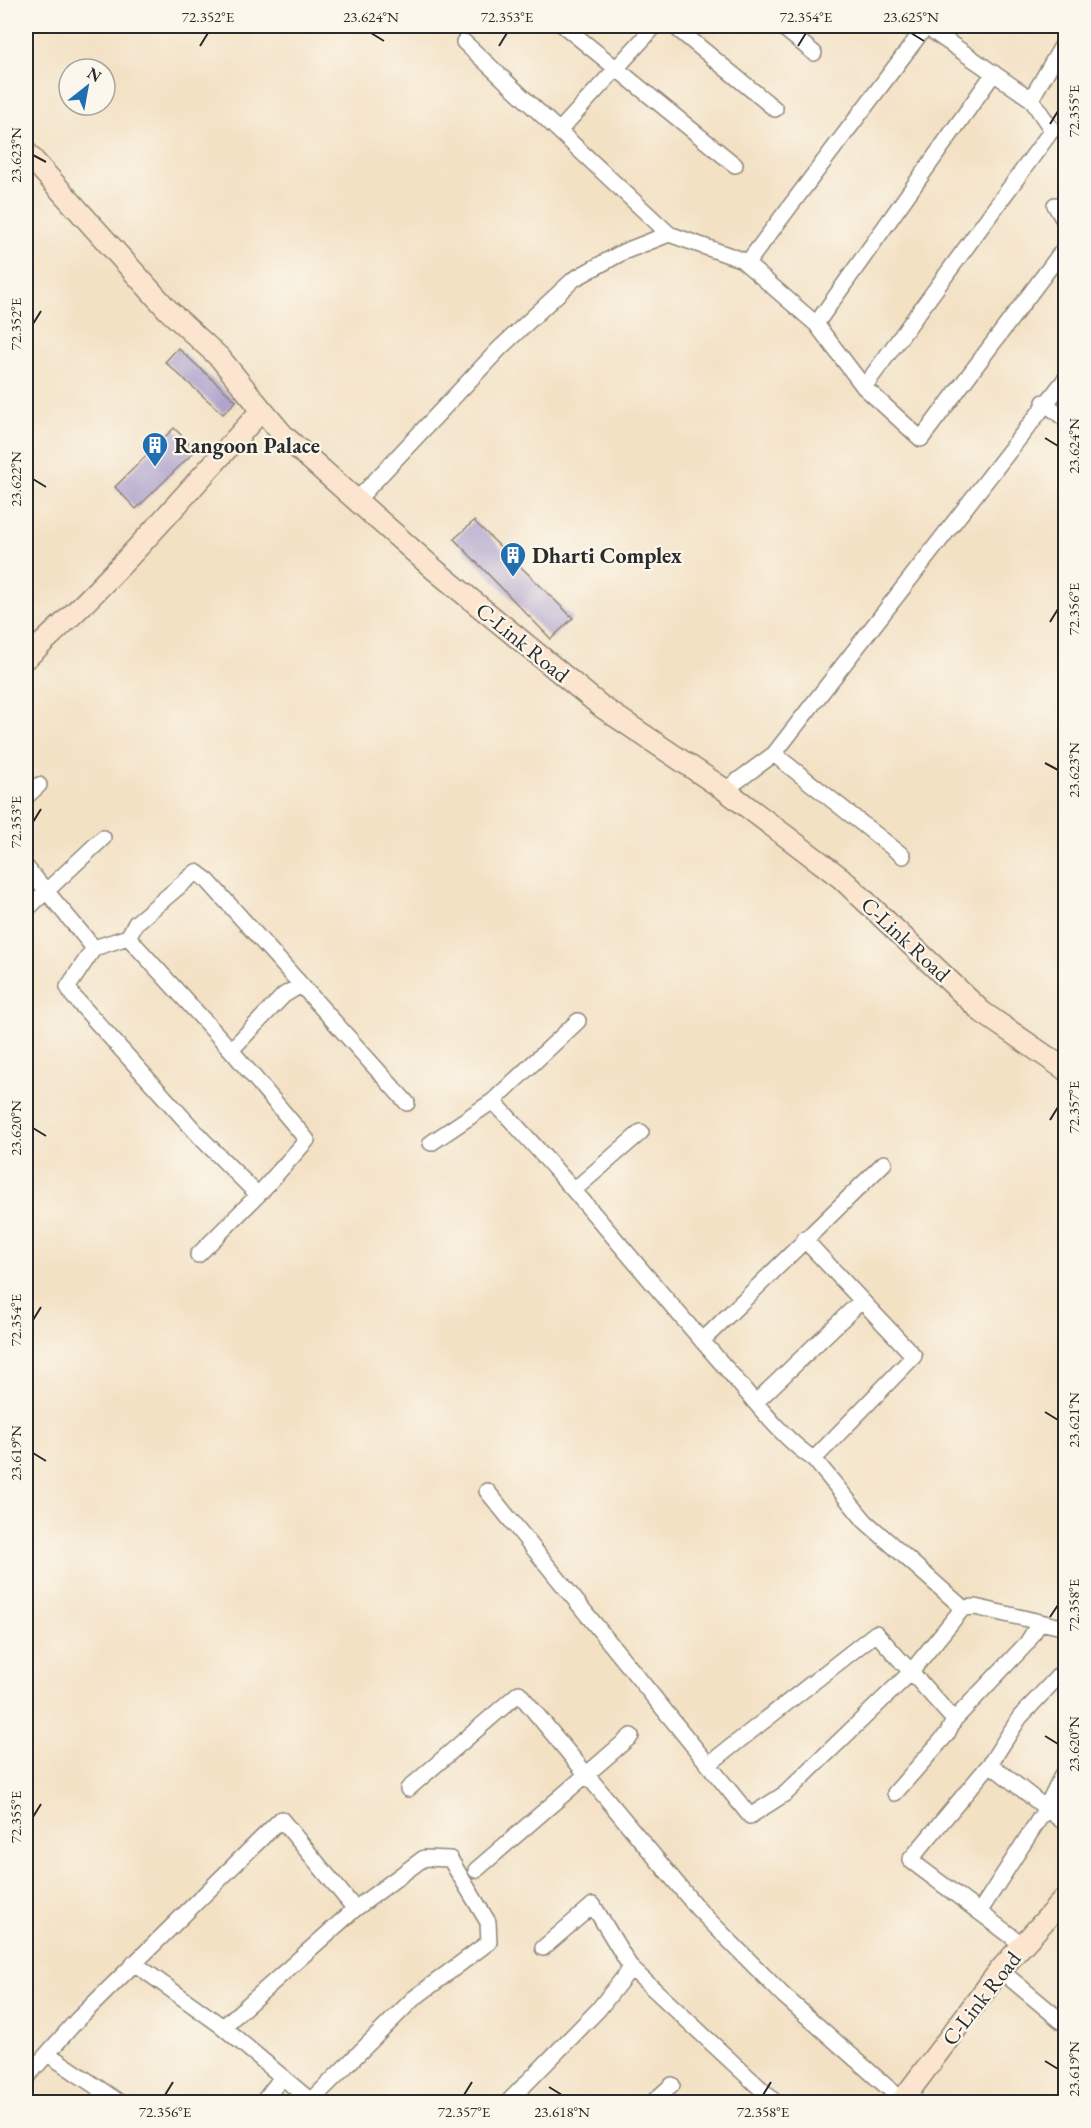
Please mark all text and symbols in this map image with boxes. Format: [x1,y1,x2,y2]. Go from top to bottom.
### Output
text: 72.352°E [182,7,235,26]
text: 23.624°N [343,7,399,26]
text: 72.353°E [481,7,534,26]
text: 72.354°E [780,7,833,26]
text: 23.625°N [883,7,939,26]
north arrow [57,57,117,117]
text: N [84,62,105,87]
text: 72.355°E [1064,84,1083,137]
text: 23.623°N [6,127,25,183]
text: 72.352°E [6,297,25,350]
text: 23.624°N [1064,418,1083,474]
building icon: Rangoon Palace [140,430,170,468]
place label: Rangoon Palace [174,431,320,460]
text: 23.622°N [6,451,25,507]
building icon: Dharti Complex [498,540,528,578]
place label: Dharti Complex [532,541,682,570]
text: 72.356°E [1064,582,1083,635]
street label: C-Link Road [470,596,576,690]
text: 23.623°N [1064,742,1083,798]
text: 72.353°E [6,795,25,848]
street label: C-Link Road [855,890,957,989]
text: 72.357°E [1064,1080,1083,1133]
text: 23.620°N [6,1100,25,1156]
text: 72.354°E [6,1293,25,1346]
text: 23.621°N [1064,1392,1083,1448]
text: 23.619°N [6,1425,25,1481]
text: 72.358°E [1064,1578,1083,1631]
text: 23.620°N [1064,1716,1083,1772]
text: 72.355°E [6,1790,25,1843]
street label: C-Link Road [935,1944,1028,2051]
text: 23.619°N [1064,2041,1083,2097]
text: 72.356°E [139,2102,192,2121]
text: 72.357°E [438,2102,491,2121]
text: 23.618°N [534,2102,590,2121]
text: 72.358°E [737,2102,790,2121]

